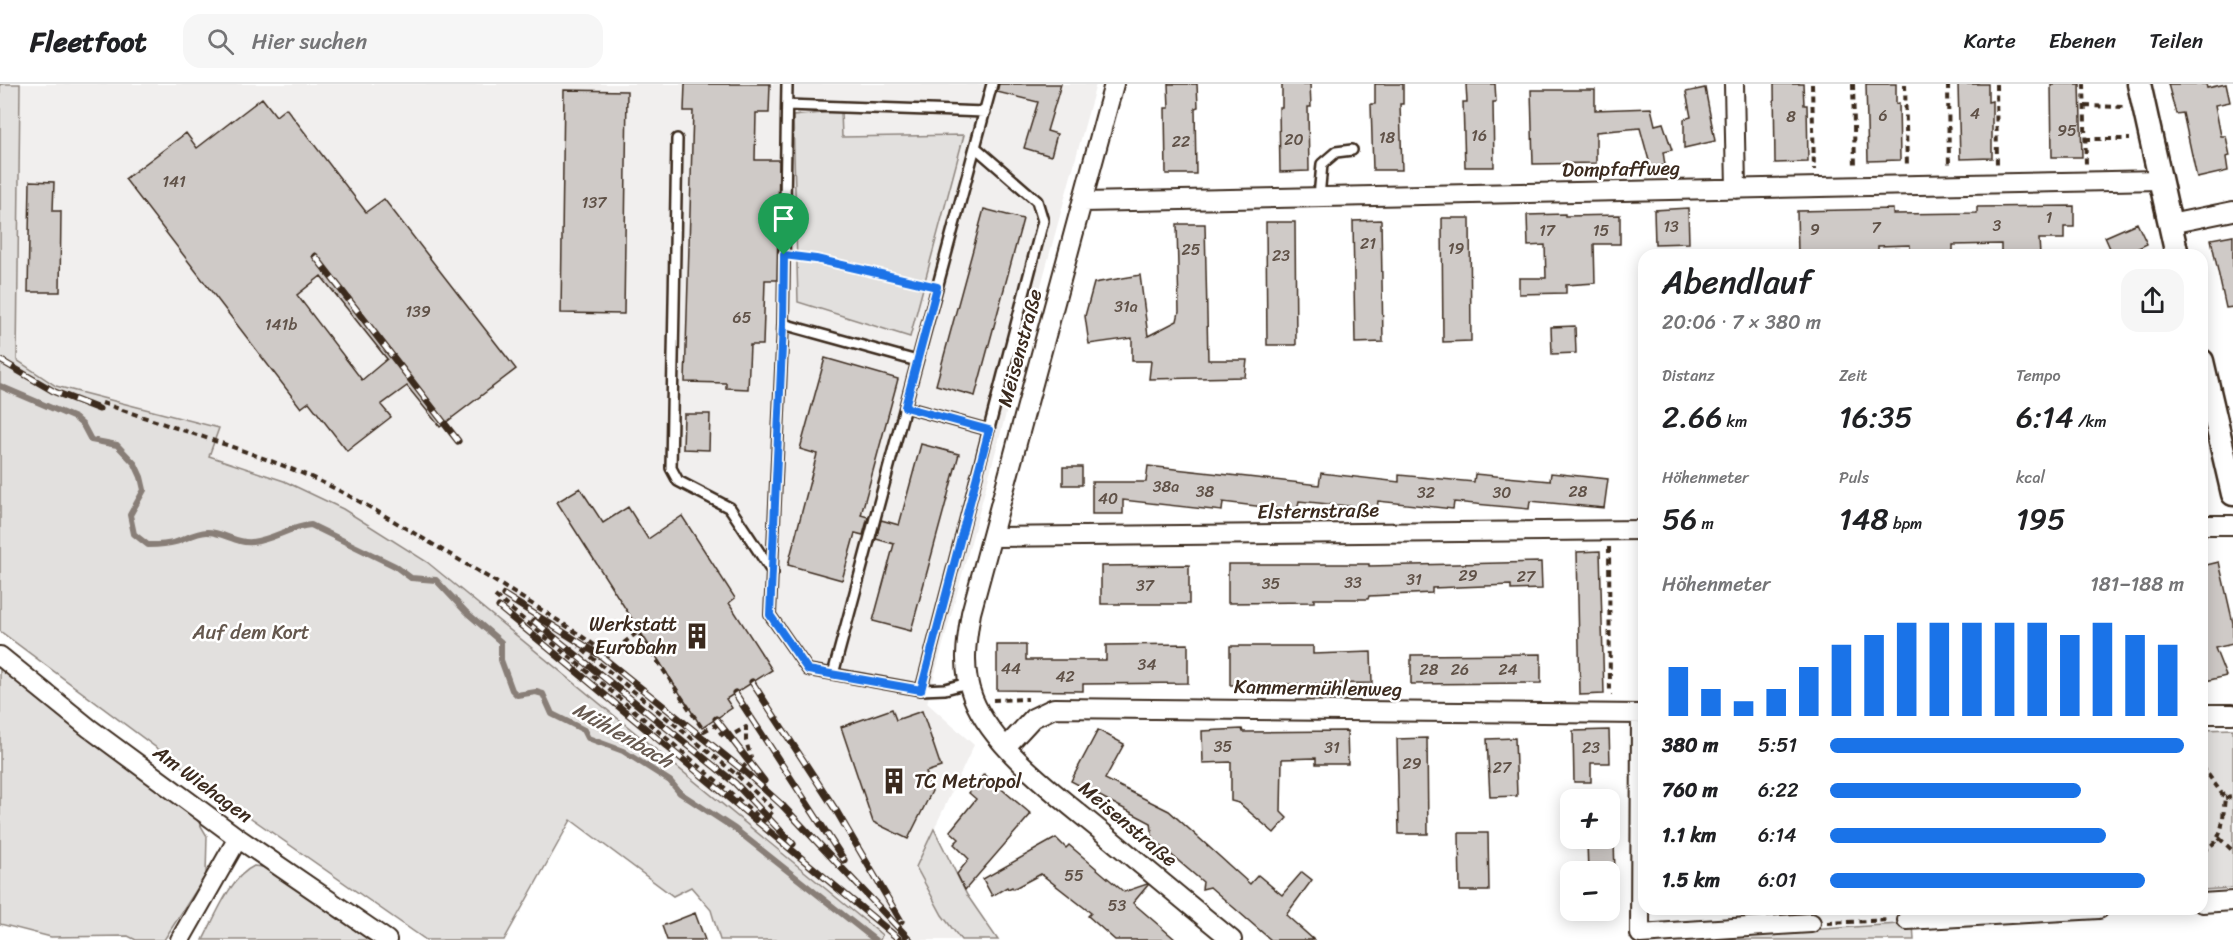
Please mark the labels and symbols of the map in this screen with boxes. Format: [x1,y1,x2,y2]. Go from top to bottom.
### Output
house number: 4 [1970,99,1980,128]
house number: 6 [1878,101,1888,130]
house number: 8 [1786,102,1796,131]
house number: 95 [2057,116,2077,145]
house number: 16 [1471,121,1487,150]
house number: 18 [1379,123,1396,152]
house number: 20 [1284,125,1304,154]
house number: 22 [1172,127,1190,156]
street label: Dompfaffweg [1562,150,1680,188]
house number: 141 [162,167,186,196]
house number: 137 [582,188,607,217]
pin [758,193,809,255]
house number: 1 [2046,203,2053,232]
house number: 3 [1993,211,2002,240]
house number: 13 [1663,212,1679,241]
house number: 7 [1871,213,1881,242]
house number: 9 [1810,215,1820,244]
house number: 17 [1539,216,1556,245]
house number: 15 [1593,216,1610,245]
house number: 21 [1360,229,1376,258]
house number: 19 [1448,234,1465,263]
house number: 25 [1181,235,1201,264]
house number: 23 [1272,241,1290,270]
street label: Meisenstraße [987,285,1053,411]
house number: 31a [1114,292,1138,321]
house number: 139 [405,297,431,326]
house number: 65 [733,303,752,332]
house number: 141b [265,310,297,339]
house number: 38a [1153,472,1179,501]
house number: 38 [1196,477,1215,506]
house number: 28 [1569,477,1588,506]
house number: 32 [1417,478,1435,507]
house number: 30 [1493,478,1511,507]
house number: 40 [1098,484,1118,513]
street label: Elsternstraße [1257,492,1380,530]
house number: 29 [1458,561,1478,590]
house number: 27 [1517,562,1536,591]
house number: 31 [1406,565,1422,594]
house number: 33 [1344,568,1362,597]
house number: 35 [1262,569,1281,598]
house number: 37 [1136,571,1155,600]
place label: Werkstatt Eurobahn [589,607,677,665]
park label: Auf dem Kort [191,615,310,650]
building icon: Werkstatt Eurobahn [682,621,712,651]
house number: 34 [1138,650,1156,679]
house number: 44 [1001,654,1021,683]
house number: 28 [1420,655,1439,684]
house number: 26 [1451,655,1469,684]
house number: 24 [1498,655,1518,684]
house number: 42 [1055,662,1075,691]
street label: Kammermühlenweg [1234,669,1402,707]
water label: Mühlenbach [565,691,682,780]
house number: 35 [1214,732,1233,761]
house number: 31 [1324,733,1340,762]
house number: 23 [1582,733,1600,762]
street label: Am Wiehagen [145,735,261,833]
house number: 29 [1402,749,1422,778]
house number: 27 [1493,753,1512,782]
place label: TC Metropol [914,764,1023,799]
building icon: TC Metropol [879,766,909,796]
street label: Meisenstraße [1070,772,1186,876]
house number: 55 [1064,861,1084,890]
house number: 53 [1108,891,1126,920]

